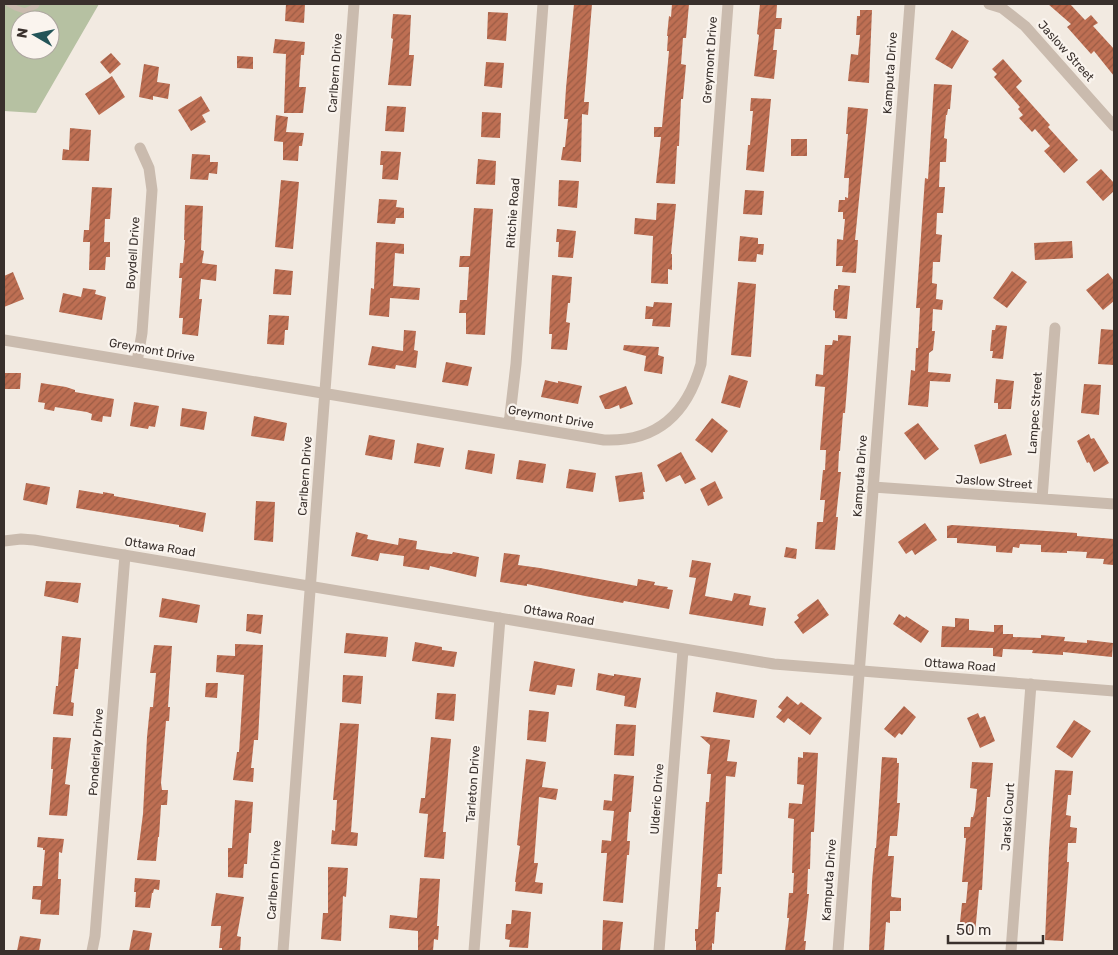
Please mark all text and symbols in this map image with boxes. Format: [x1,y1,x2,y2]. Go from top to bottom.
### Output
north arrow [10,10,60,60]
street label: Greymont Drive [700,16,720,104]
street label: Jaslow Street [1035,18,1097,84]
text: N [13,27,32,39]
street label: Kamputa Drive [880,31,900,114]
street label: Carlbern Drive [325,33,345,113]
street label: Ritchie Road [504,177,522,249]
street label: Boydell Drive [123,216,143,290]
street label: Greymont Drive [108,336,196,364]
street label: Lampec Street [1025,371,1045,454]
street label: Greymont Drive [507,403,595,431]
street label: Kamputa Drive [850,434,870,517]
street label: Carlbern Drive [295,436,315,516]
street label: Jaslow Street [955,472,1033,492]
street label: Ottawa Road [124,534,196,560]
street label: Ottawa Road [523,602,595,628]
street label: Ottawa Road [924,656,996,674]
street label: Ponderlay Drive [86,707,106,796]
street label: Tarleton Drive [463,745,483,823]
street label: Ulderic Drive [648,763,666,835]
street label: Jarski Court [999,782,1017,852]
street label: Kamputa Drive [819,838,839,921]
street label: Carlbern Drive [264,840,284,920]
scale bar [948,912,1043,944]
text: 50 m [956,921,991,939]

